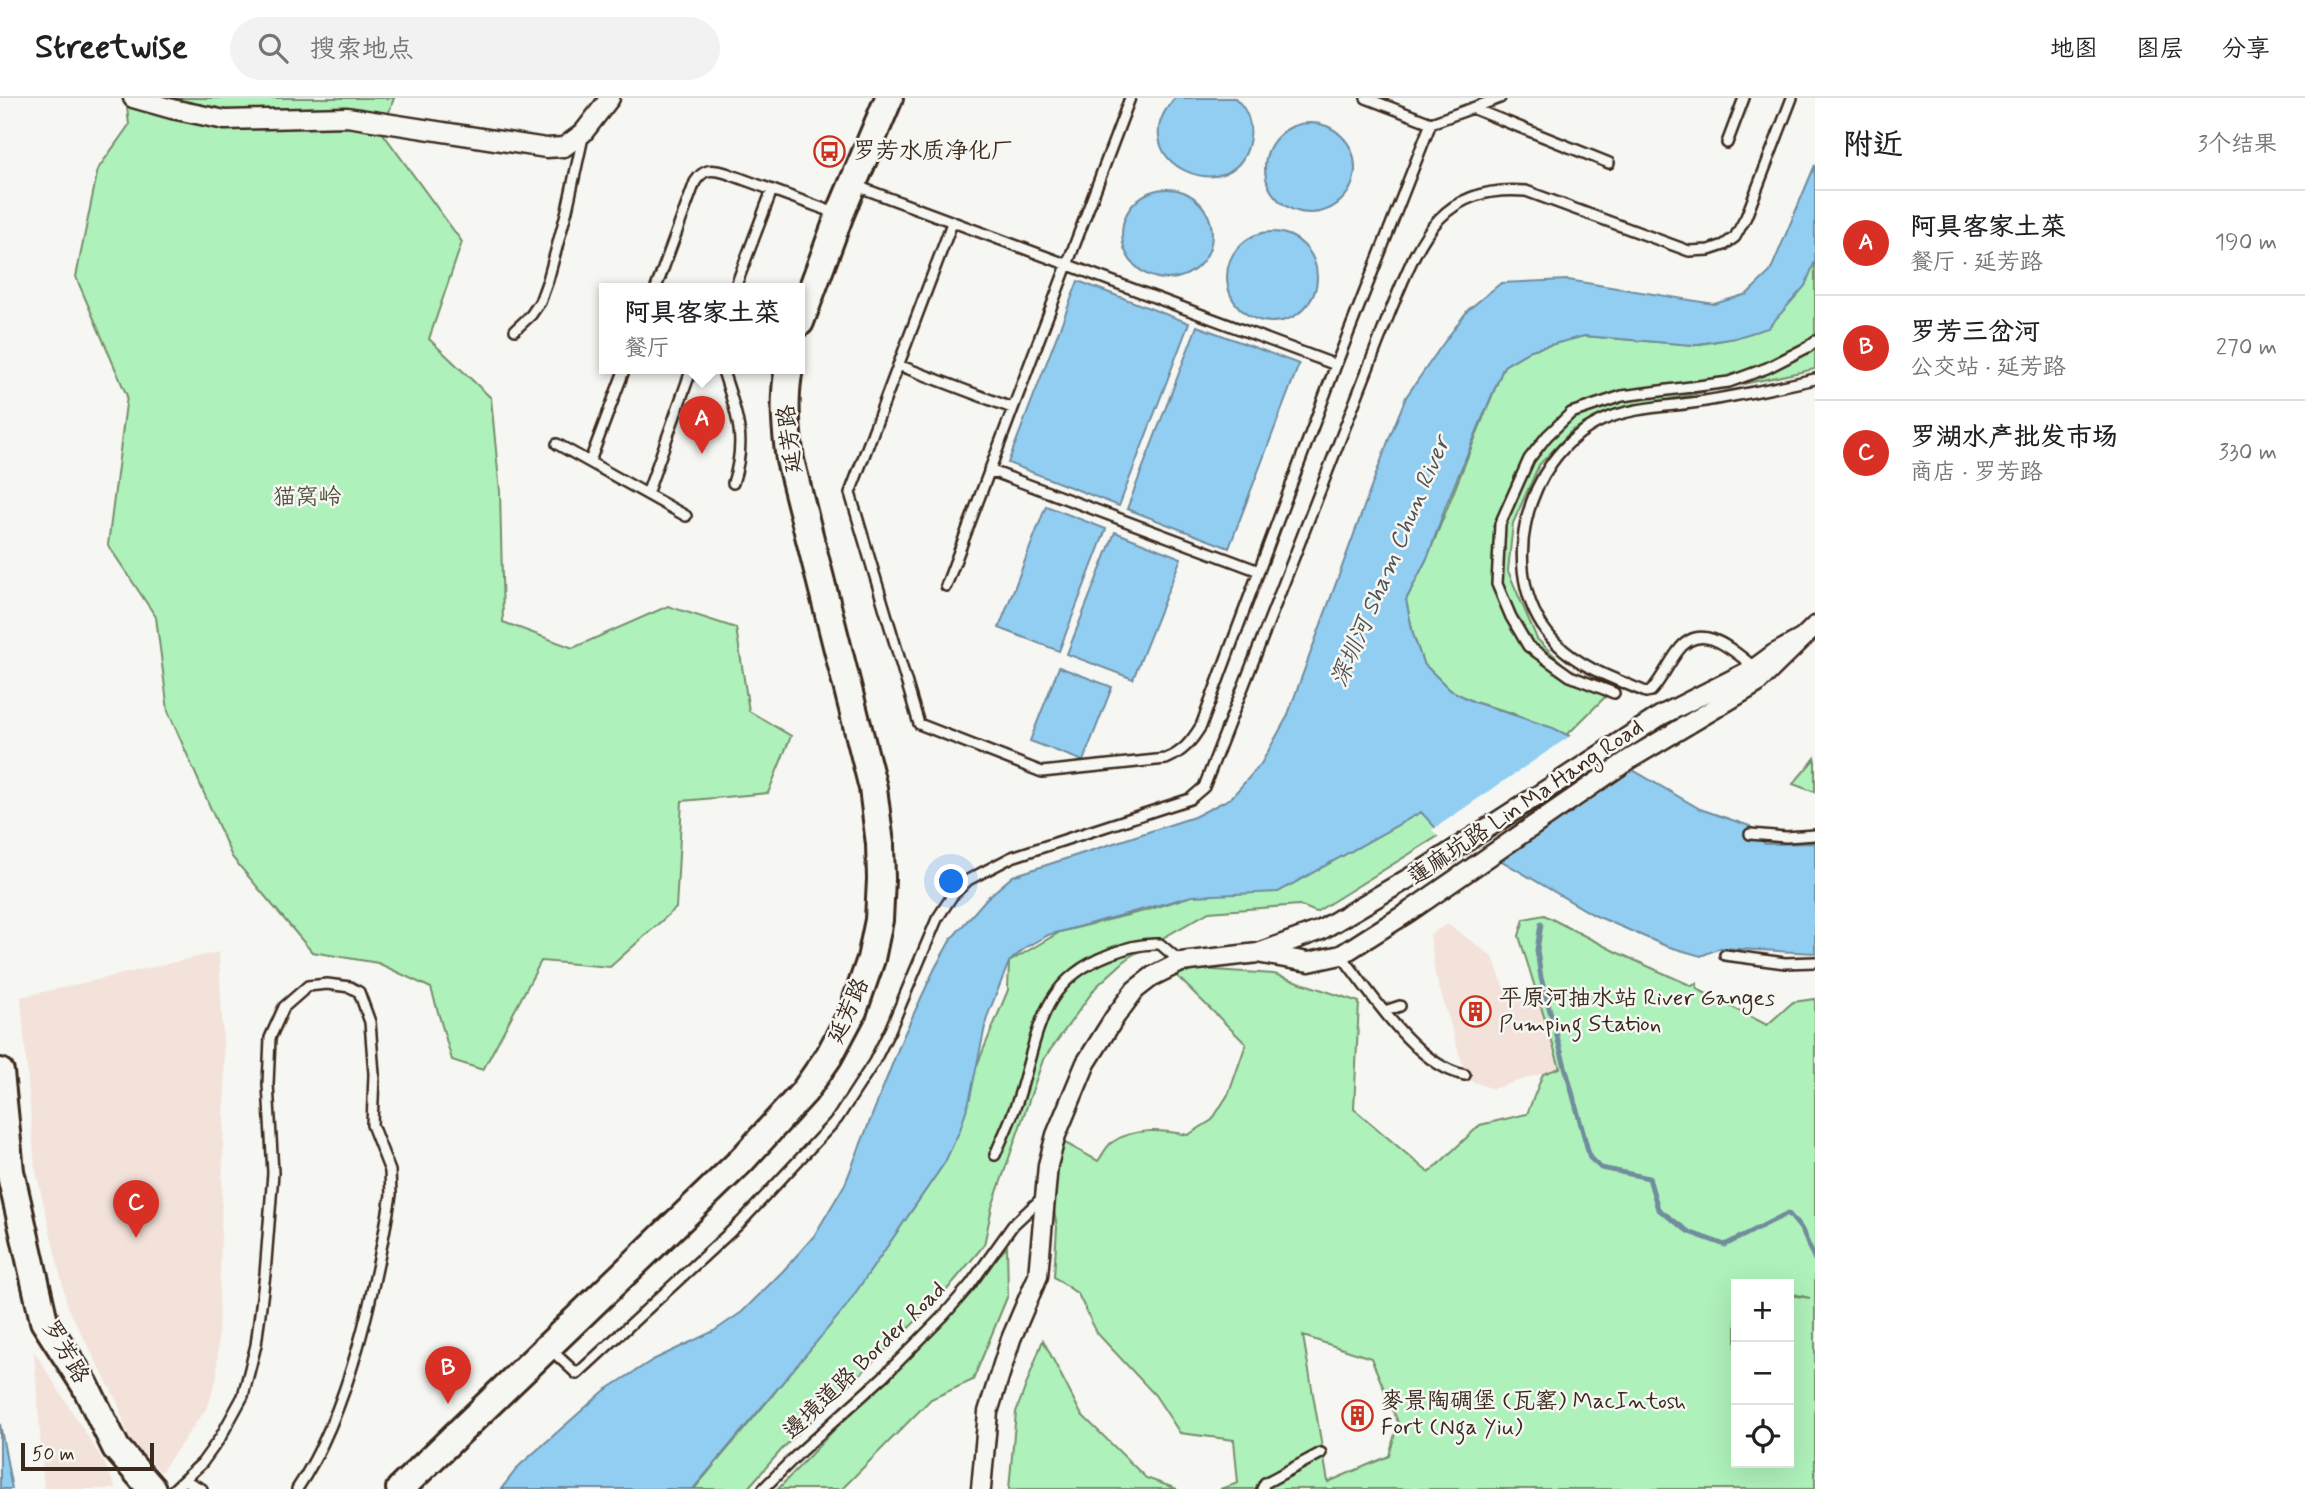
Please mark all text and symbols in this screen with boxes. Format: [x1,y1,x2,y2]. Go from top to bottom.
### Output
search box [230,17,720,80]
text: Streetwise [35,26,188,70]
icon: search [254,29,292,67]
text: 搜索地点 [310,33,414,67]
text: 地图 [2050,34,2098,65]
text: 图层 [2136,34,2184,65]
text: 分享 [2222,34,2270,65]
text: 附近 [1843,126,1903,165]
text: 3个结果 [2198,130,2277,160]
bus stop icon: 罗芳水质净化厂 [813,135,847,169]
place label: 罗芳水质净化厂 [853,137,1014,167]
text: 阿具客家土菜 [1910,211,2066,245]
text: A [1858,228,1874,258]
text: 190 m [2215,228,2277,258]
text: 餐厅 · 延芳路 [1910,248,2043,278]
popup [599,283,805,374]
text: 阿具客家土菜 [624,297,780,331]
text: 罗芳三岔河 [1910,316,2040,350]
text: B [1859,333,1873,363]
text: 270 m [2216,333,2277,363]
text: 餐厅 [624,334,670,364]
text: 公交站 · 延芳路 [1910,353,2066,383]
pin: A [679,396,725,454]
street label: 延芳路 [772,403,810,475]
text: 罗湖水产批发市场 [1910,421,2118,455]
water label: 深圳河 Sham Chun River [1324,429,1459,692]
text: C [1858,438,1874,468]
text: 330 m [2219,438,2277,468]
text: 商店 · 罗芳路 [1910,458,2043,488]
park label: 猫窝岭 [273,483,342,513]
street label: 蓮麻坑路 Lin Ma Hang Road [1402,713,1651,895]
your location [934,864,968,898]
street label: 延芳路 [821,973,877,1049]
place label: 平原河抽水站 River Ganges Pumping Station [1499,984,1775,1042]
building icon: 平原河抽水站 River Ganges Pumping Station [1459,995,1493,1029]
pin: C [113,1180,159,1238]
street label: 邊境道路 Border Road [777,1275,953,1447]
map controls [1731,1279,1794,1468]
button: + [1731,1279,1794,1342]
street label: 罗芳路 [35,1315,95,1389]
button: − [1731,1342,1794,1405]
pin: B [425,1346,471,1404]
place label: 麥景陶碉堡 (瓦窰) MacIntosh Fort (Nga Yiu) [1381,1387,1686,1445]
building icon: 麥景陶碉堡 (瓦窰) MacIntosh Fort (Nga Yiu) [1341,1398,1375,1432]
button: locate [1731,1405,1794,1468]
scale bar [21,1440,154,1472]
text: 50 m [32,1442,75,1467]

